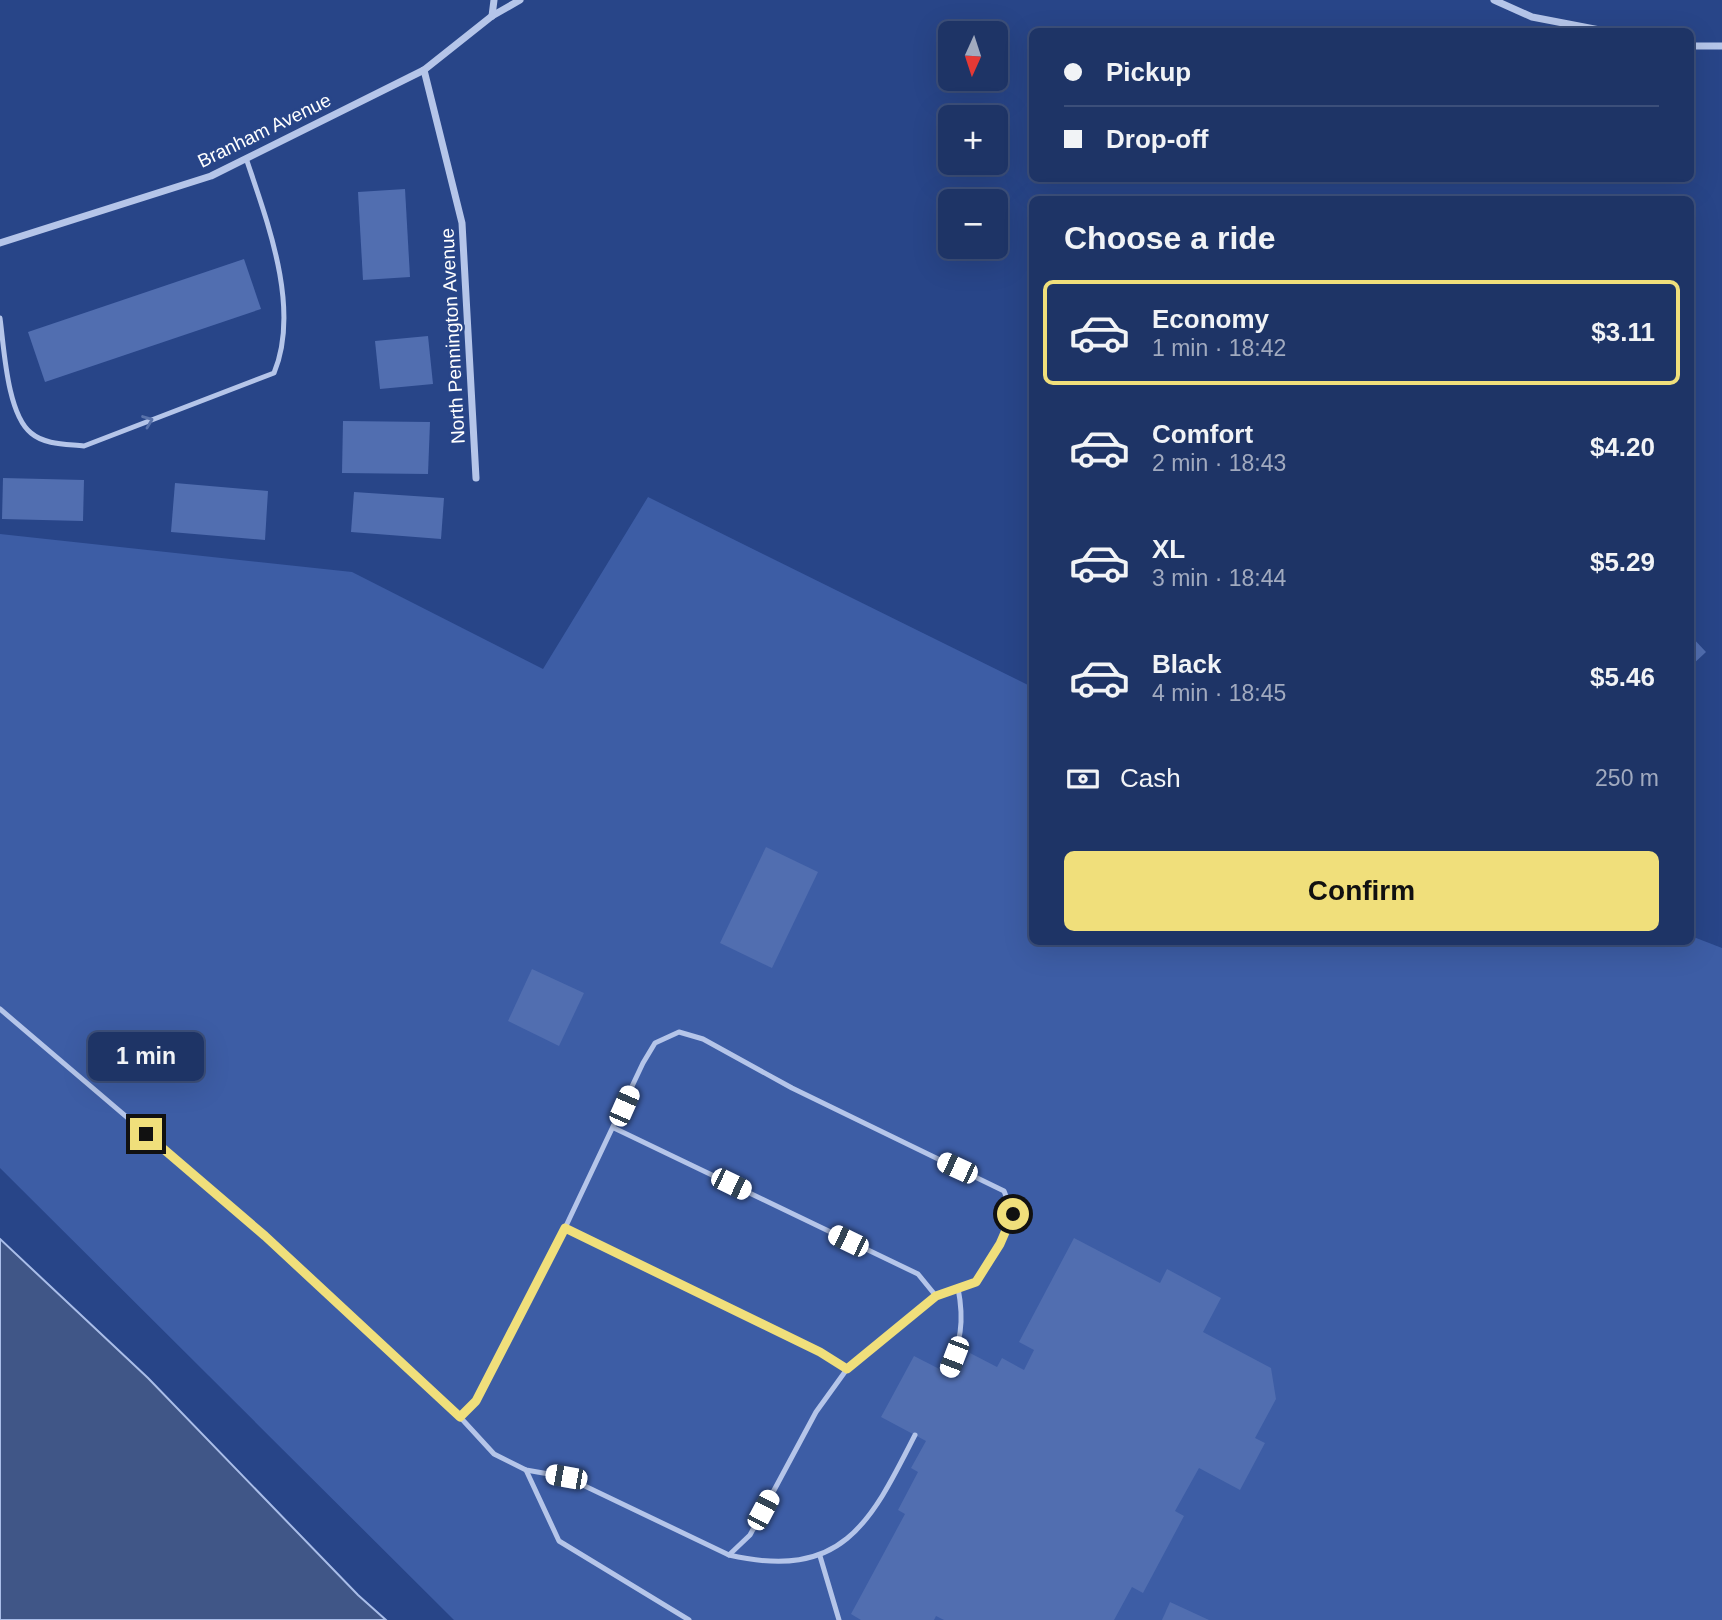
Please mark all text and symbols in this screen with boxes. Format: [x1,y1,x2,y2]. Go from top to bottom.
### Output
north arrow [938,21,1008,91]
map controls [938,21,1008,259]
text: Pickup [1106,57,1191,87]
street label: Branham Avenue [194,89,334,172]
button: + [938,105,1008,175]
text: Drop-off [1106,124,1209,154]
button: − [938,189,1008,259]
text: Choose a ride [1064,220,1276,256]
street label: North Pennington Avenue [436,227,469,444]
icon: car [1068,301,1131,364]
text: Economy [1152,304,1269,334]
text: $3.11 [1591,317,1655,347]
text: 1 min · 18:42 [1152,335,1286,361]
one-way arrow [141,416,153,430]
icon: car [1068,416,1131,479]
text: Comfort [1152,419,1253,449]
text: $4.20 [1590,432,1655,462]
text: 2 min · 18:43 [1152,450,1286,476]
icon: car [1068,531,1131,594]
text: XL [1152,534,1185,564]
text: $5.29 [1590,547,1655,577]
text: 3 min · 18:44 [1152,565,1286,591]
icon: car [1068,646,1131,709]
text: Black [1152,649,1221,679]
text: $5.46 [1590,662,1655,692]
text: 4 min · 18:45 [1152,680,1286,706]
icon: cash [1064,760,1102,798]
text: Cash [1120,763,1181,793]
text: 250 m [1595,765,1659,791]
button: Confirm [1064,851,1659,931]
callout: 1 min [88,1032,204,1082]
text: 1 min [116,1043,176,1069]
car [606,1083,643,1129]
route end [130,1118,162,1150]
car [934,1150,981,1186]
car [708,1165,755,1203]
route start [997,1198,1029,1230]
car [825,1222,872,1260]
car [937,1334,972,1380]
car [544,1463,589,1491]
car [744,1487,783,1533]

